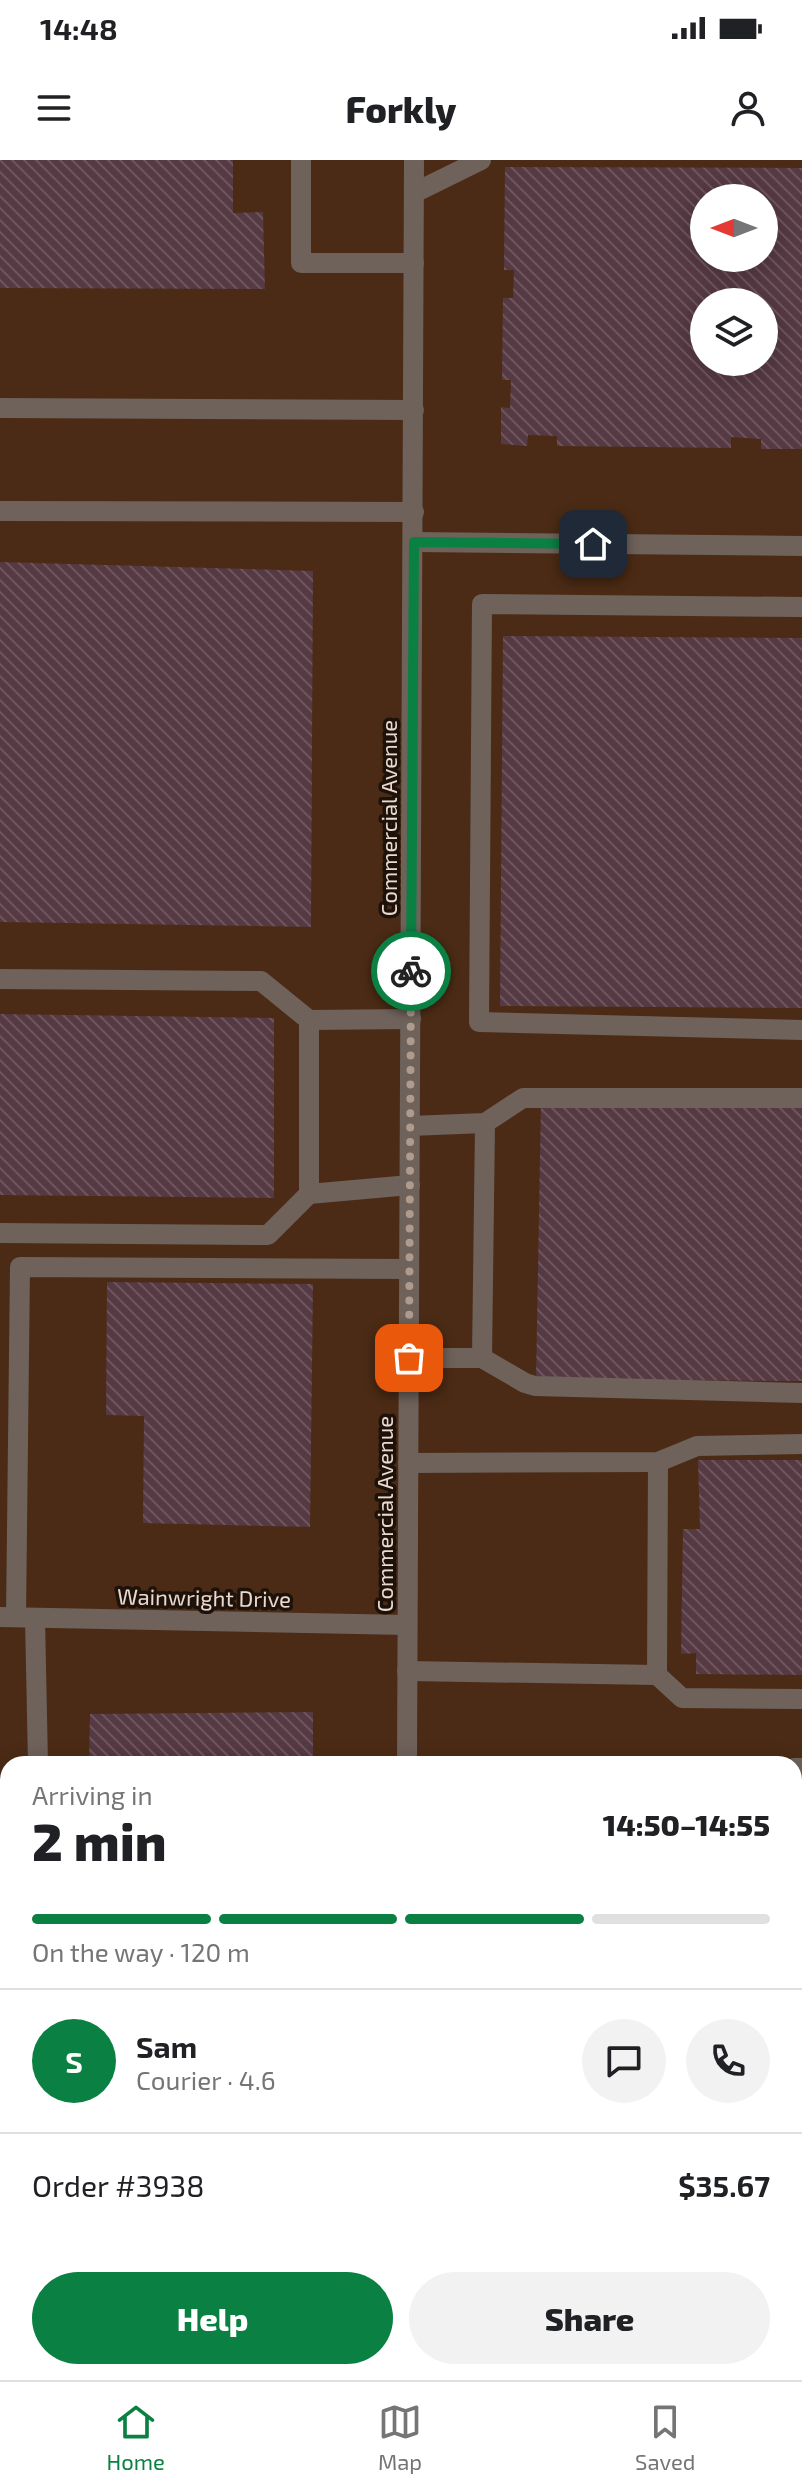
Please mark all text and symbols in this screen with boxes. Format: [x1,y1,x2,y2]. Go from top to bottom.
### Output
text: 14:48 [40,10,118,46]
icon: menu [32,86,76,130]
icon: person [726,86,770,130]
text: Forkly [346,87,456,130]
north arrow [690,184,778,272]
map controls [690,184,778,376]
button: layers [690,288,778,376]
pin [559,510,627,578]
icon: home [571,522,615,566]
street label: Commercial Avenue [375,720,401,916]
courier [371,931,451,1011]
icon: bike [389,949,433,993]
pin [375,1324,443,1392]
icon: bag [387,1336,431,1380]
street label: Commercial Avenue [371,1416,397,1612]
street label: Wainwright Drive [117,1582,291,1612]
text: Arriving in [32,1779,153,1810]
text: 14:50–14:55 [603,1806,770,1842]
text: 2 min [32,1809,167,1871]
text: On the way · 120 m [32,1936,250,1967]
button: chat [582,2019,666,2103]
button: phone [686,2019,770,2103]
text: Sam [136,2028,197,2064]
text: S [65,2043,83,2079]
text: Courier · 4.6 [136,2064,276,2095]
text: Order #3938 [32,2167,204,2203]
text: $35.67 [678,2167,770,2203]
button: Help [32,2272,393,2364]
button: Share [409,2272,770,2364]
tab: Home [107,2400,165,2474]
tab: Map [378,2400,422,2474]
tab: Saved [635,2400,695,2474]

